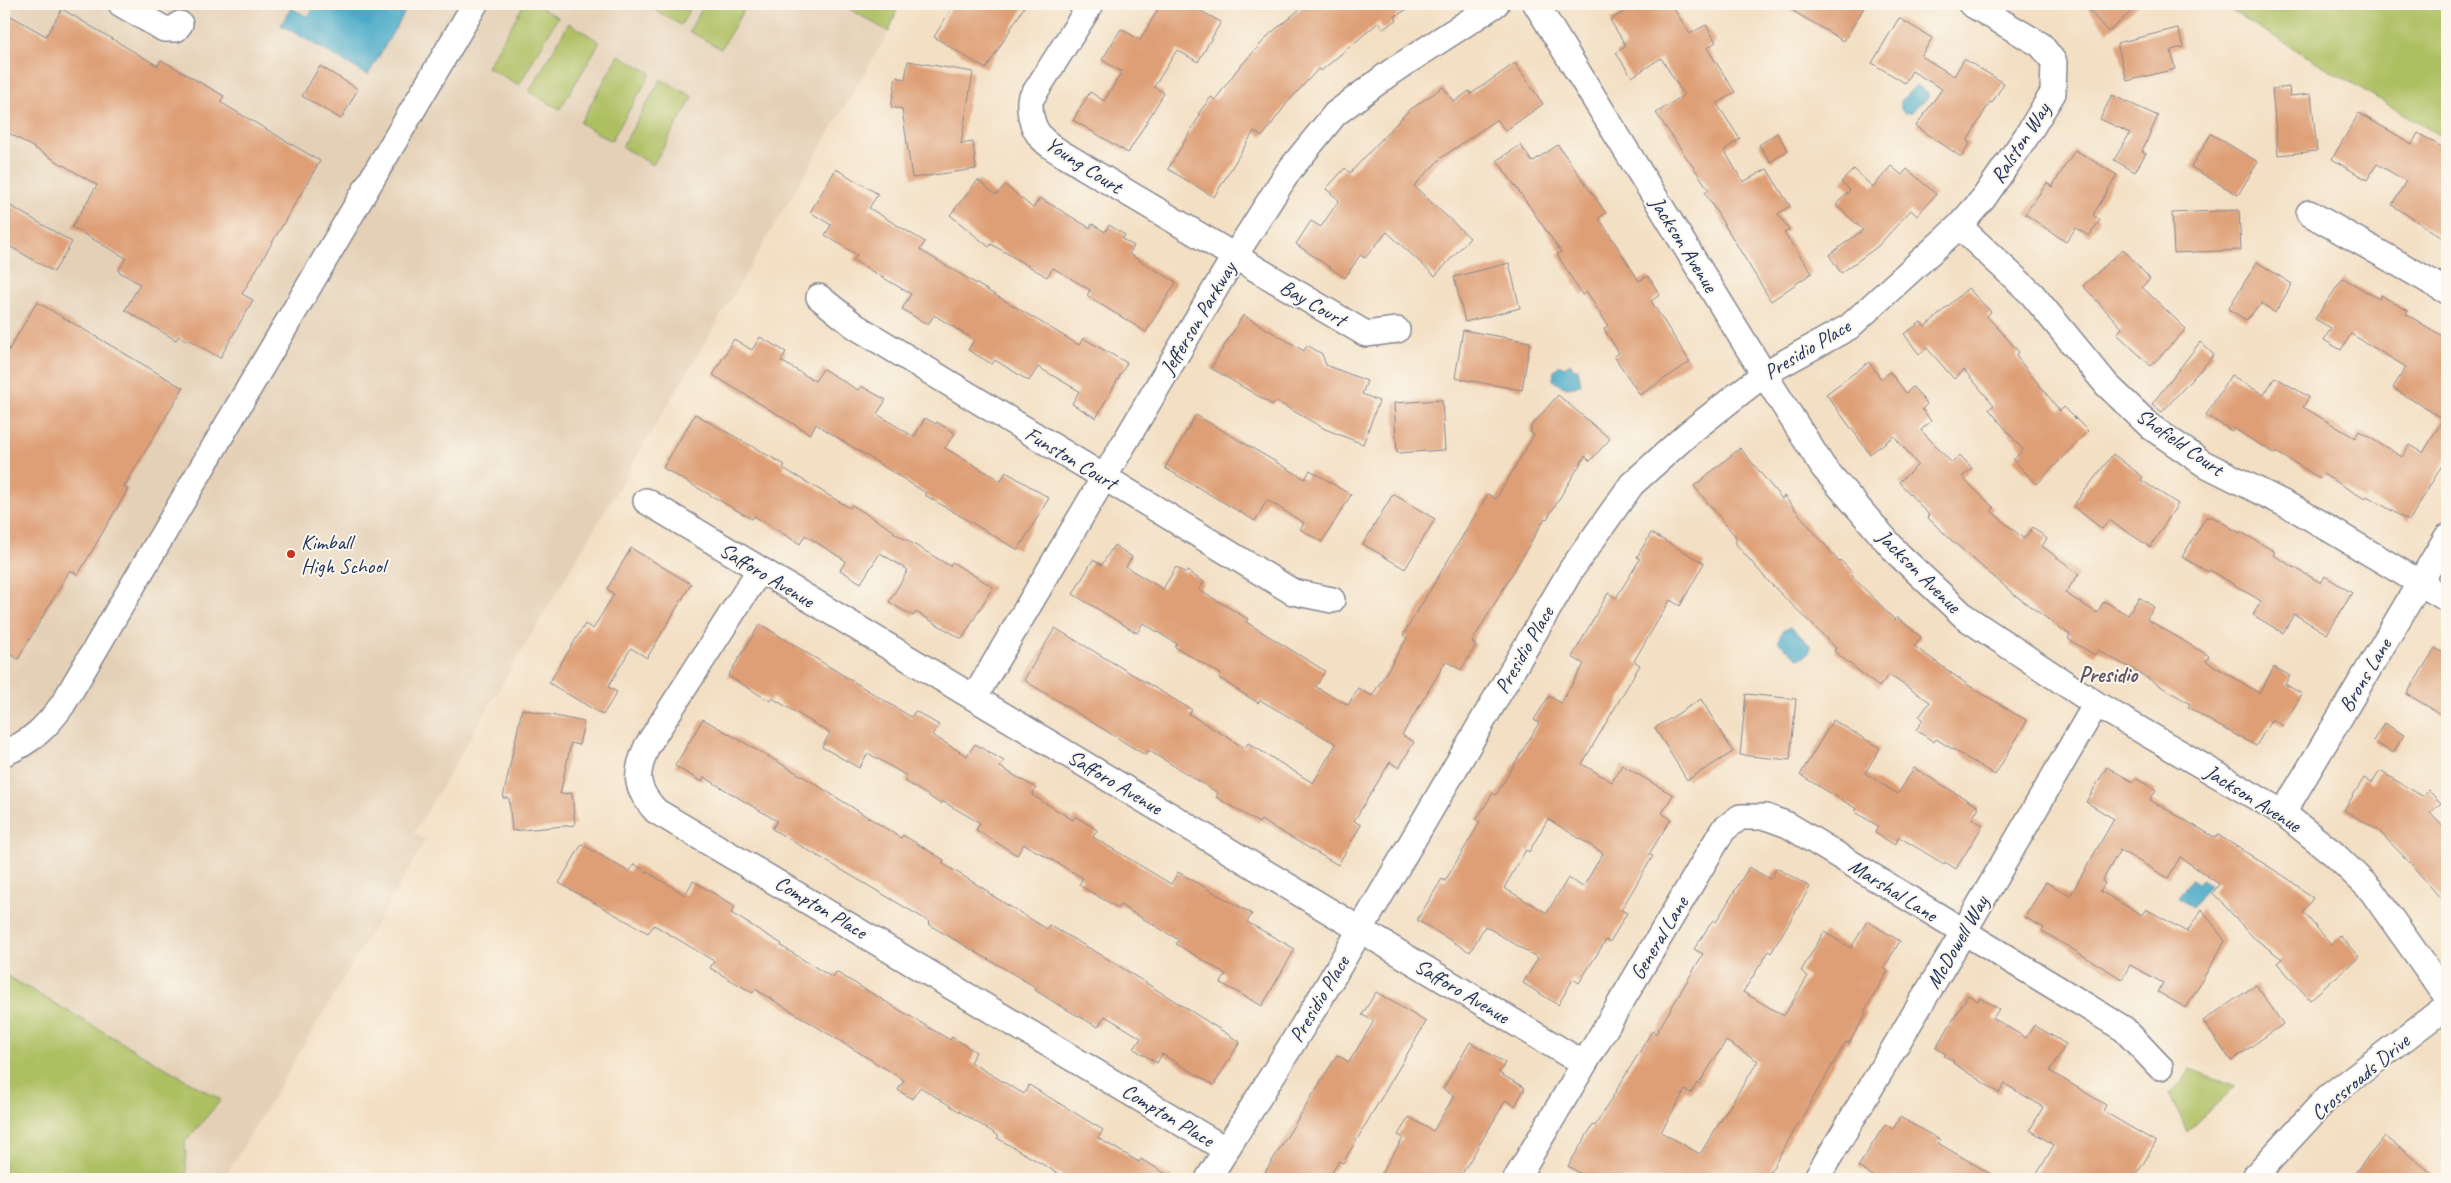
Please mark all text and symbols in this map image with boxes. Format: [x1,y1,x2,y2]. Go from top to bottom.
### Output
street label: Ralston Way [1984,96,2057,188]
street label: Young Court [1041,131,1129,201]
street label: Jackson Avenue [1644,190,1724,298]
street label: Jefferson Parkway [1154,255,1243,380]
street label: Bay Court [1275,274,1353,334]
street label: Presidio Place [1759,313,1856,385]
street label: Shofield Court [2131,402,2230,483]
street label: Funston Court [1020,421,1124,497]
street label: Jackson Avenue [1871,523,1967,619]
place label: Kimball High School [301,529,389,579]
street label: Safforo Avenue [715,537,820,614]
marker: Kimball High School [285,548,297,560]
street label: Presidio Place [1489,601,1560,698]
street label: Brons Lane [2333,632,2398,717]
district label: Presidio [2079,661,2139,689]
street label: Safforo Avenue [1063,744,1168,821]
street label: Jackson Avenue [2199,758,2307,838]
street label: Marshal Lane [1844,853,1944,929]
street label: Compton Place [770,869,873,946]
street label: McDowell Way [1920,889,1995,993]
street label: General Lane [1624,891,1695,984]
street label: Presidio Place [1283,950,1355,1047]
street label: Safforo Avenue [1410,953,1515,1030]
street label: Crossroads Drive [2305,1027,2416,1126]
street label: Compton Place [1117,1077,1220,1154]

